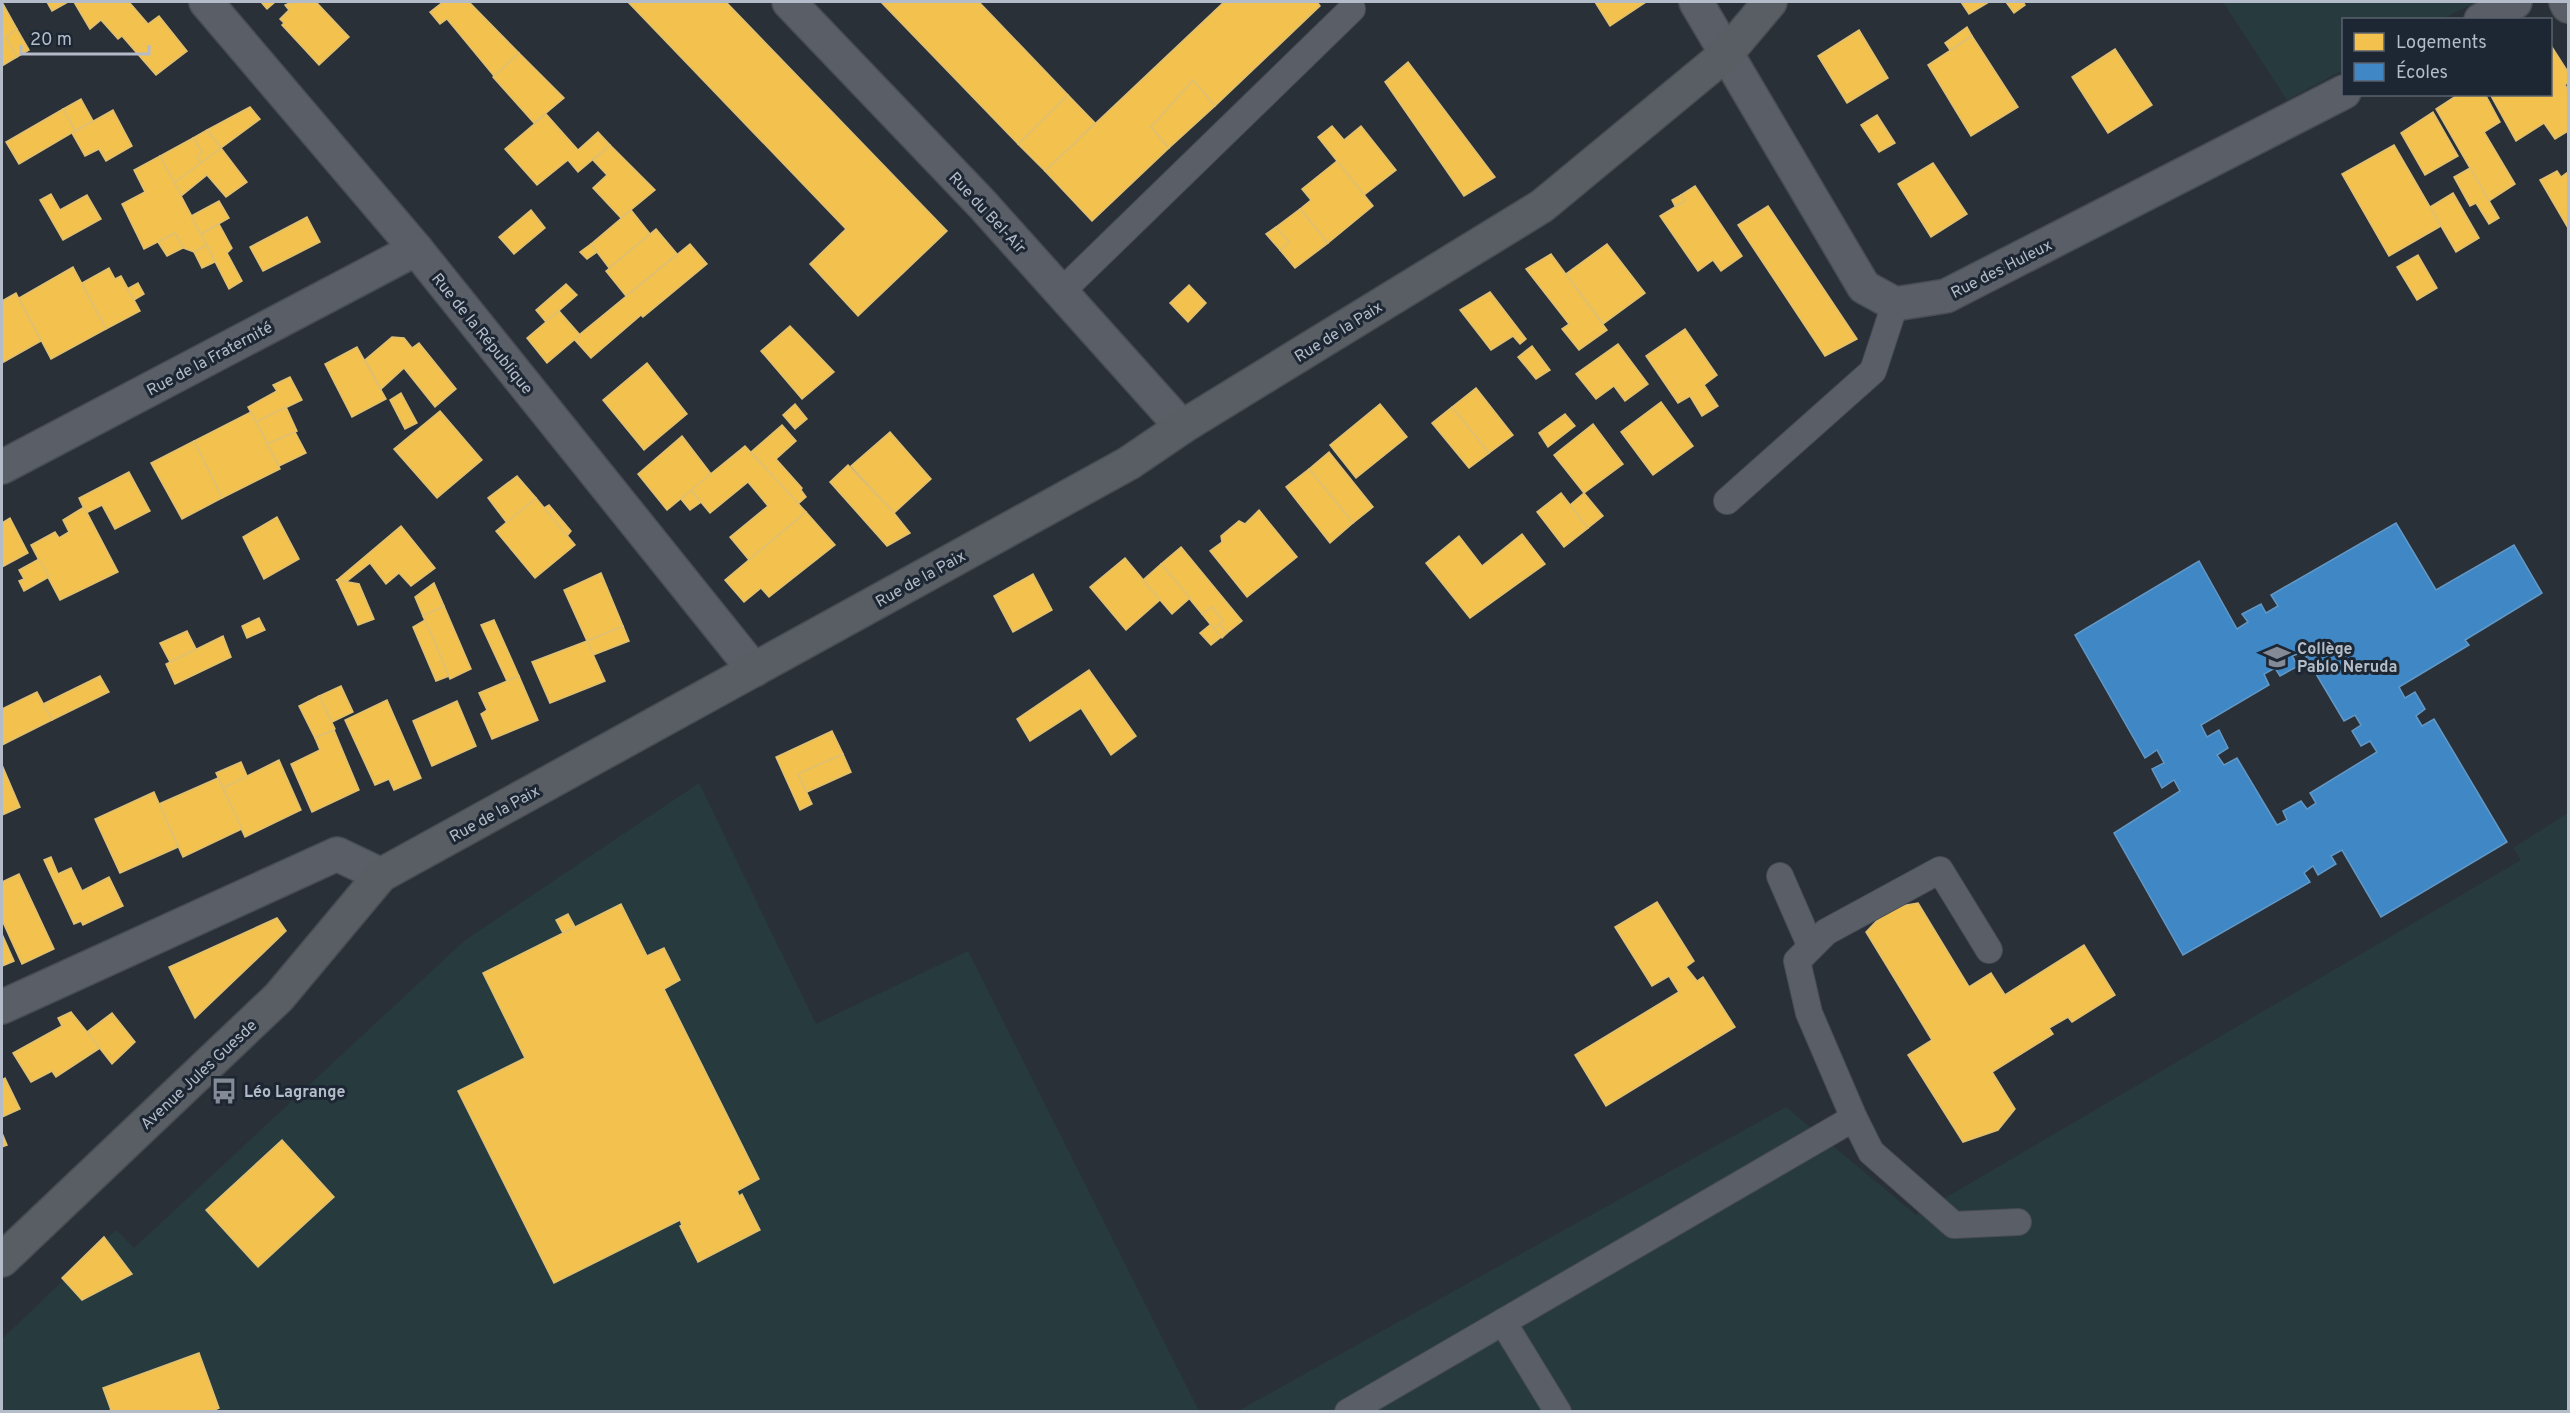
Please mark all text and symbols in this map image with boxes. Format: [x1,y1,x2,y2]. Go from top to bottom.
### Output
scale bar [21,18,148,56]
legend [2342,18,2552,96]
text: 20 m [30,29,72,52]
text: Logements [2396,32,2487,55]
text: Écoles [2396,60,2448,85]
street label: Rue du Bel-Air [944,168,1029,258]
street label: Rue des Huleux [1948,236,2056,304]
street label: Rue de la République [426,270,536,399]
street label: Rue de la Paix [1291,298,1387,368]
street label: Rue de la Fraternité [144,318,276,401]
street label: Rue de la Paix [872,547,970,613]
place label: Collège Pablo Neruda [2297,640,2397,678]
school or university icon: Collège Pablo Neruda [2262,642,2292,672]
street label: Rue de la Paix [446,782,544,848]
street label: Avenue Jules Guesde [137,1016,262,1135]
bus stop icon: Léo Lagrange [209,1076,239,1106]
place label: Léo Lagrange [244,1083,345,1103]

